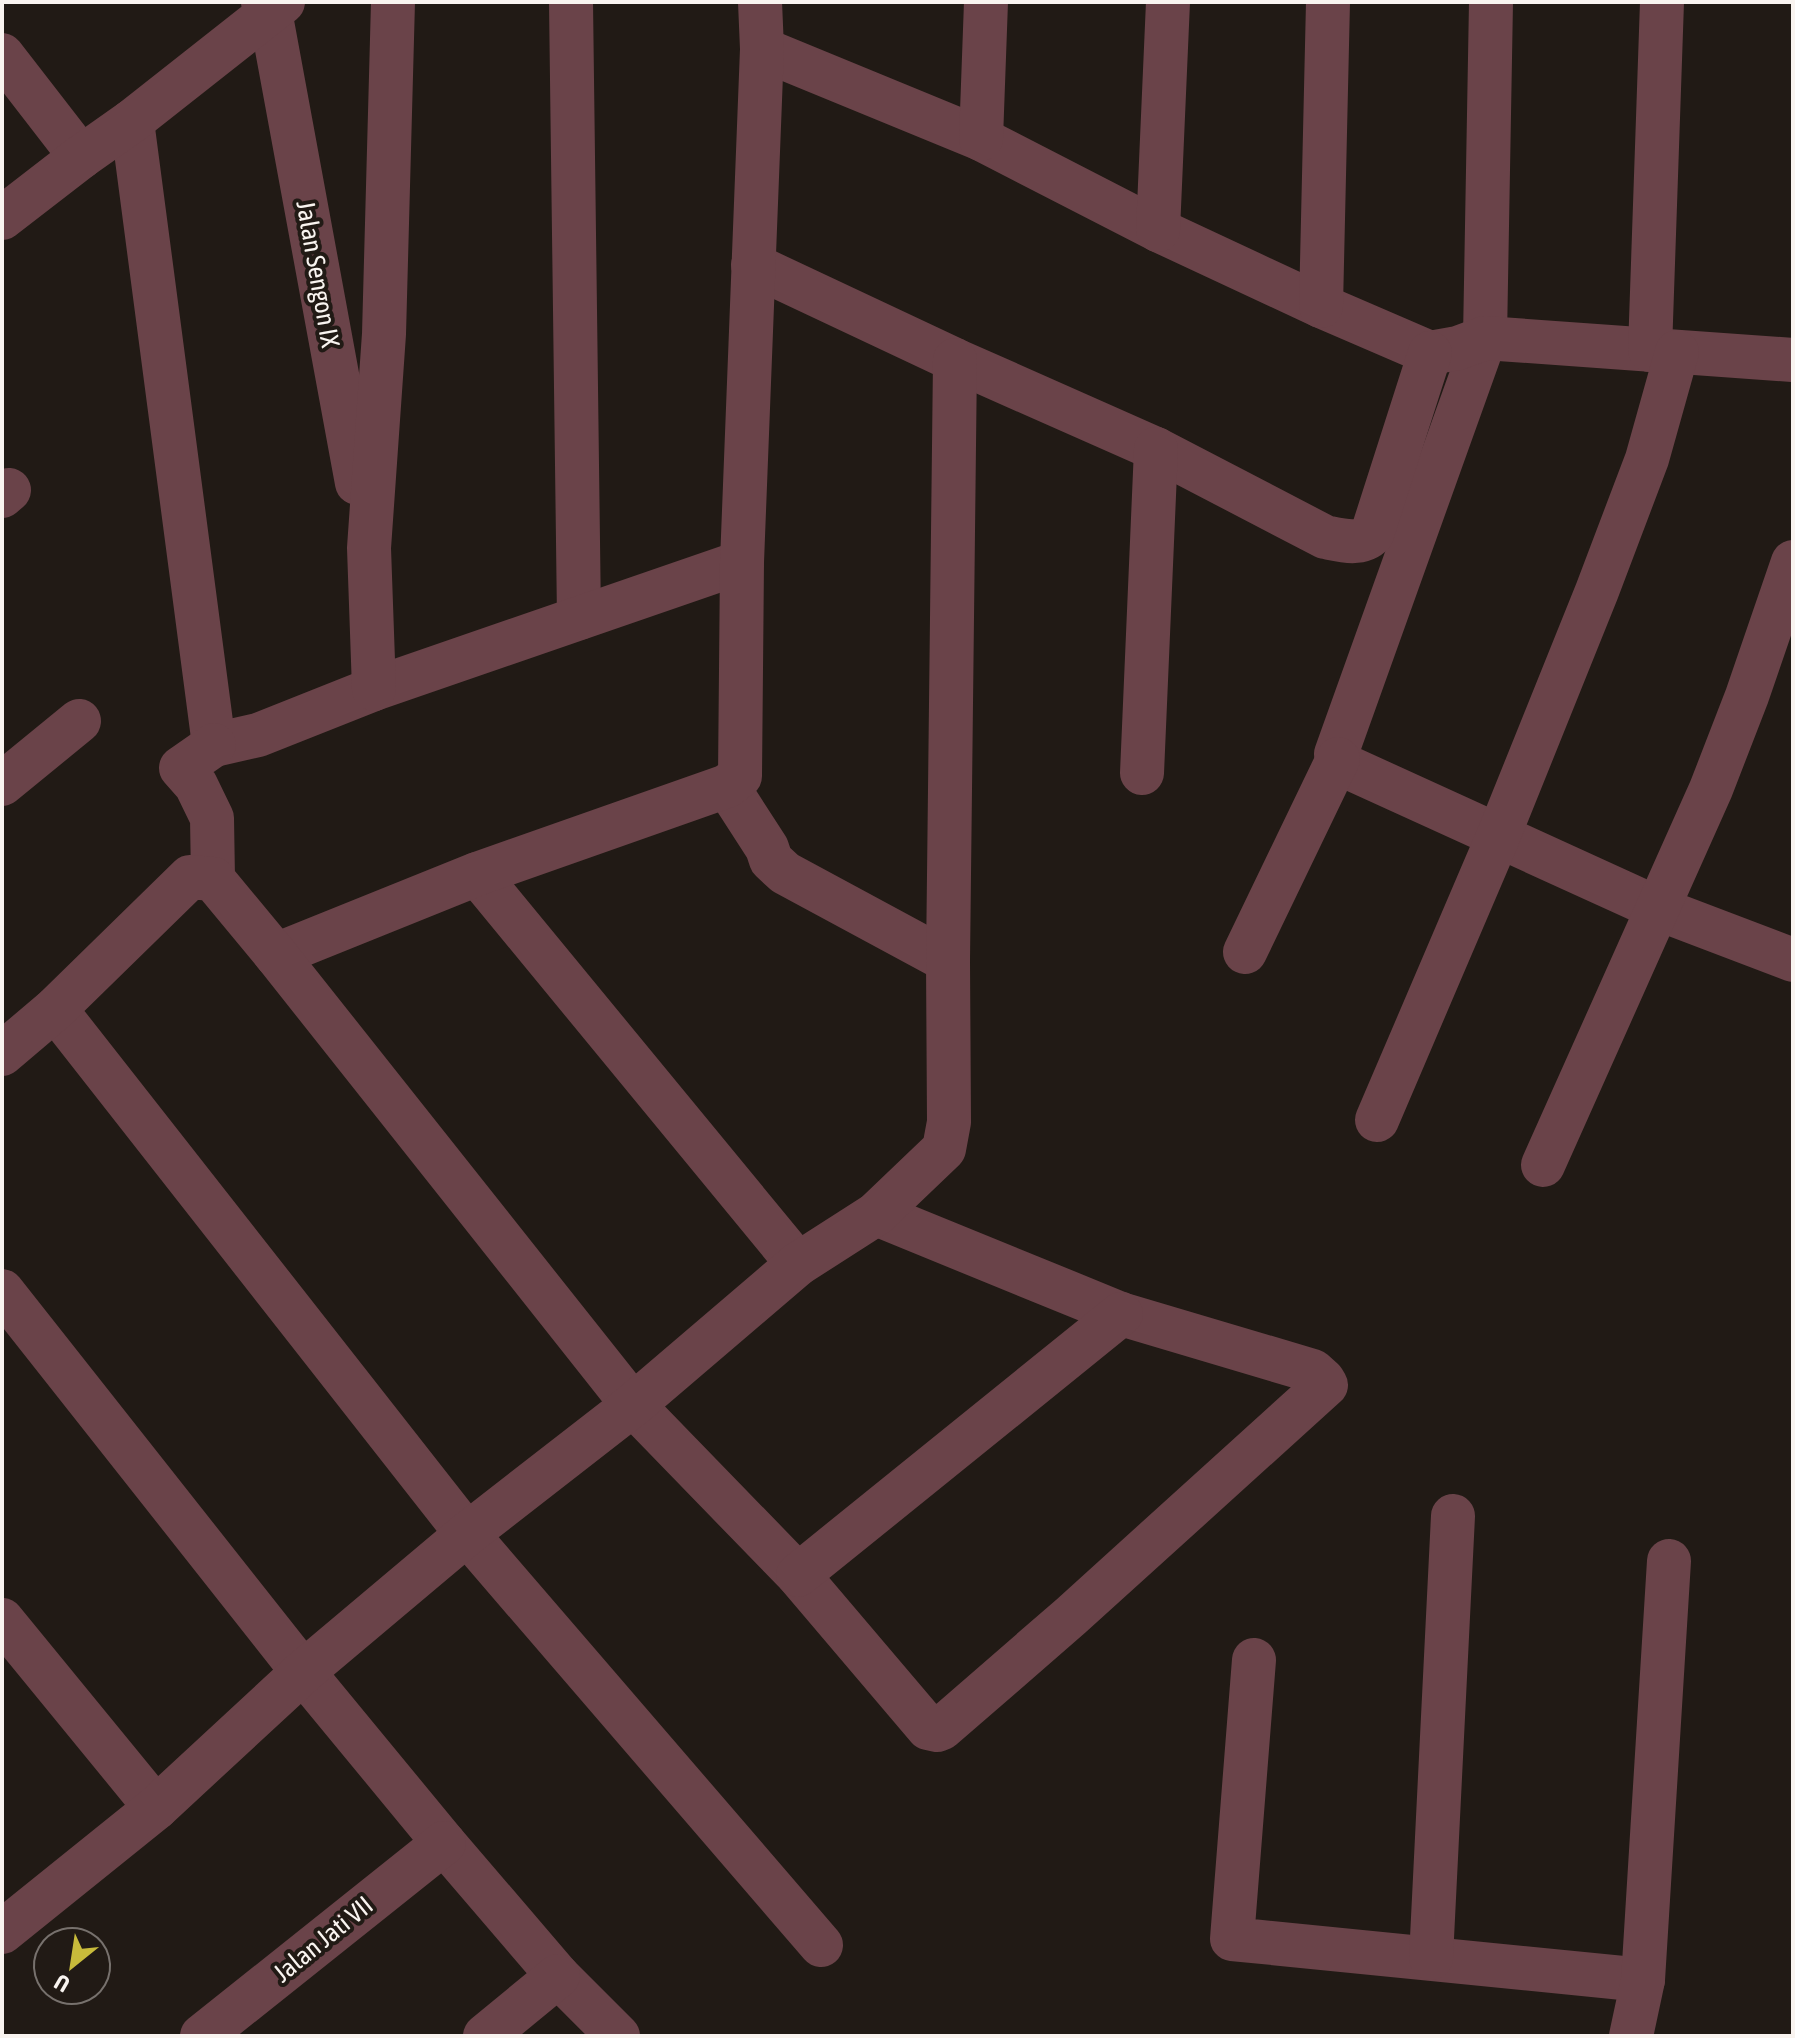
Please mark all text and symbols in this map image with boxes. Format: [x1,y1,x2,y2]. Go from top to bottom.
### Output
street label: Jalan Sengon IX [290,198,346,350]
street label: Jalan Jati VII [267,1890,379,1988]
north arrow [32,1926,112,2006]
text: U [50,1969,74,1998]

